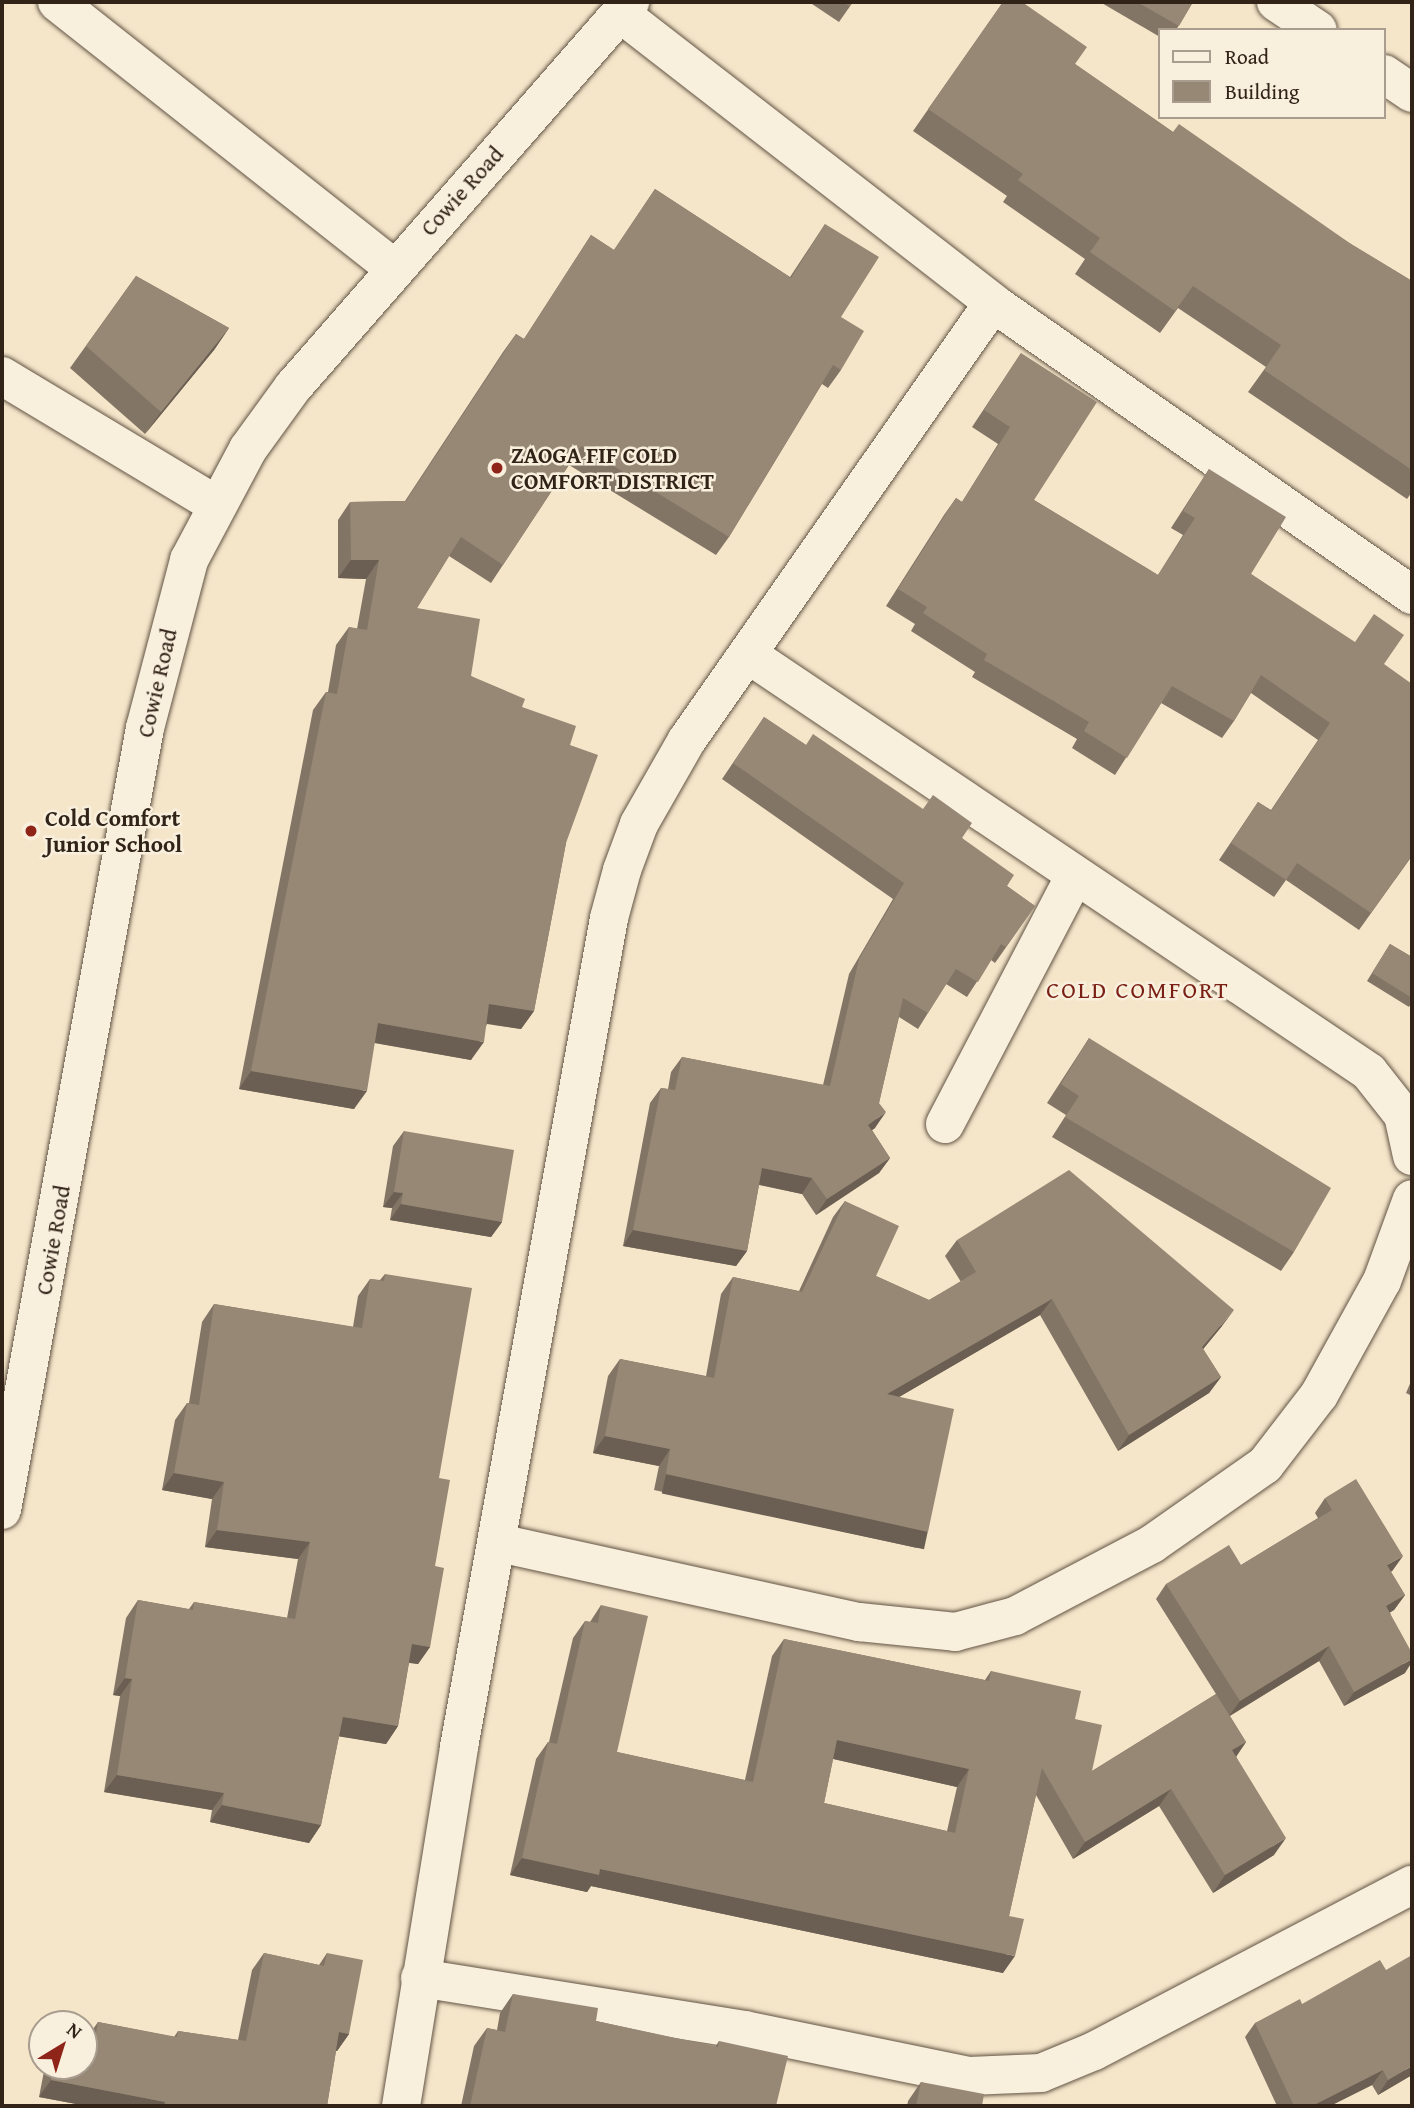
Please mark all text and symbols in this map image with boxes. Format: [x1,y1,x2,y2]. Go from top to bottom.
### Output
legend [1158,28,1386,119]
text: Road [1225,41,1269,72]
text: Building [1225,76,1299,107]
street label: Cowie Road [415,141,509,241]
place label: ZAOGA FIF COLD COMFORT DISTRICT [511,441,714,495]
marker: ZAOGA FIF COLD COMFORT DISTRICT [489,460,505,476]
street label: Cowie Road [131,626,183,740]
place label: Cold Comfort Junior School [45,804,182,858]
marker: Cold Comfort Junior School [23,823,39,839]
district label: COLD COMFORT [1048,976,1228,1004]
street label: Cowie Road [30,1183,76,1297]
north arrow [28,2010,98,2080]
text: N [61,2015,88,2045]

